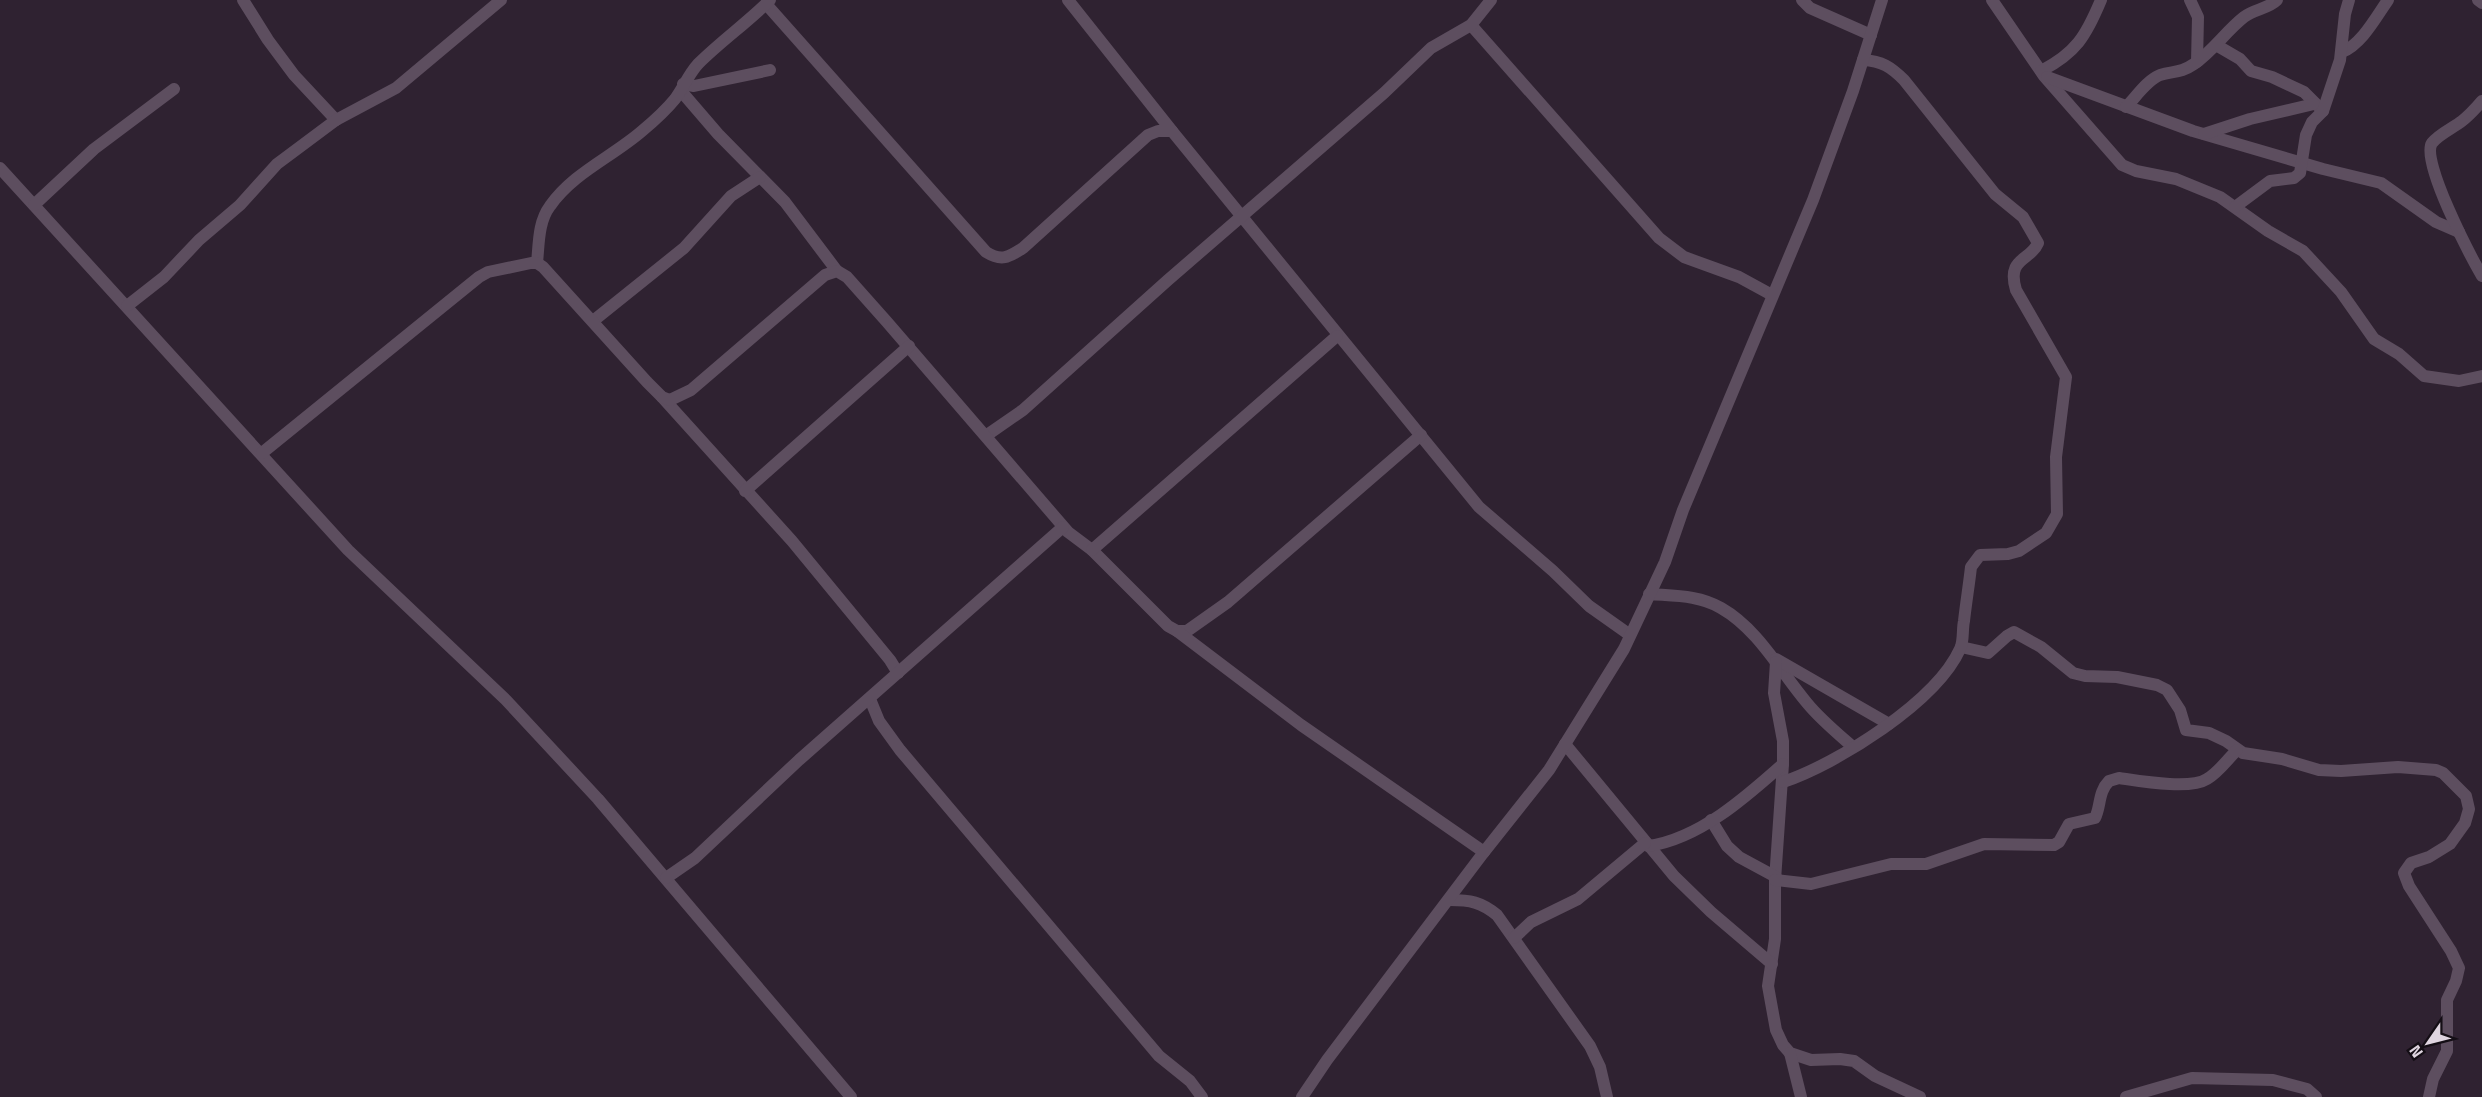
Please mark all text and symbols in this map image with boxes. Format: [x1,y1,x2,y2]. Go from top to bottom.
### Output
north arrow [2398,1013,2458,1073]
text: N [2403,1040,2429,1063]

